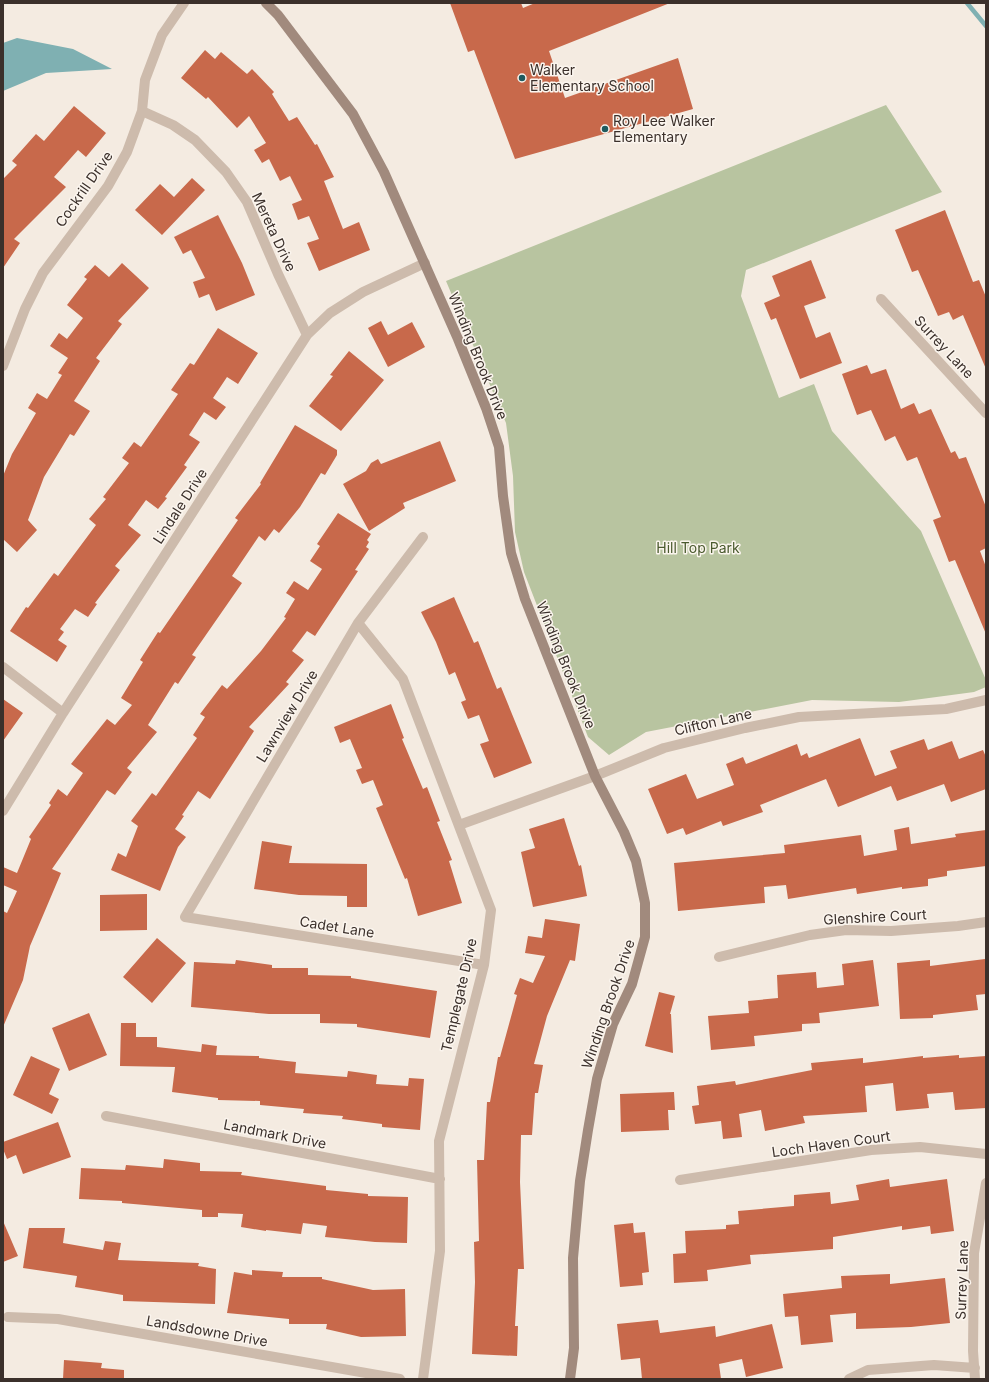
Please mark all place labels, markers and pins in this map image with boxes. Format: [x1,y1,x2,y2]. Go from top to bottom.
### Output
place label: Walker Elementary School [530,61,654,94]
marker: Walker Elementary School [517,73,527,83]
place label: Roy Lee Walker Elementary [613,112,715,145]
marker: Roy Lee Walker Elementary [600,124,610,134]

